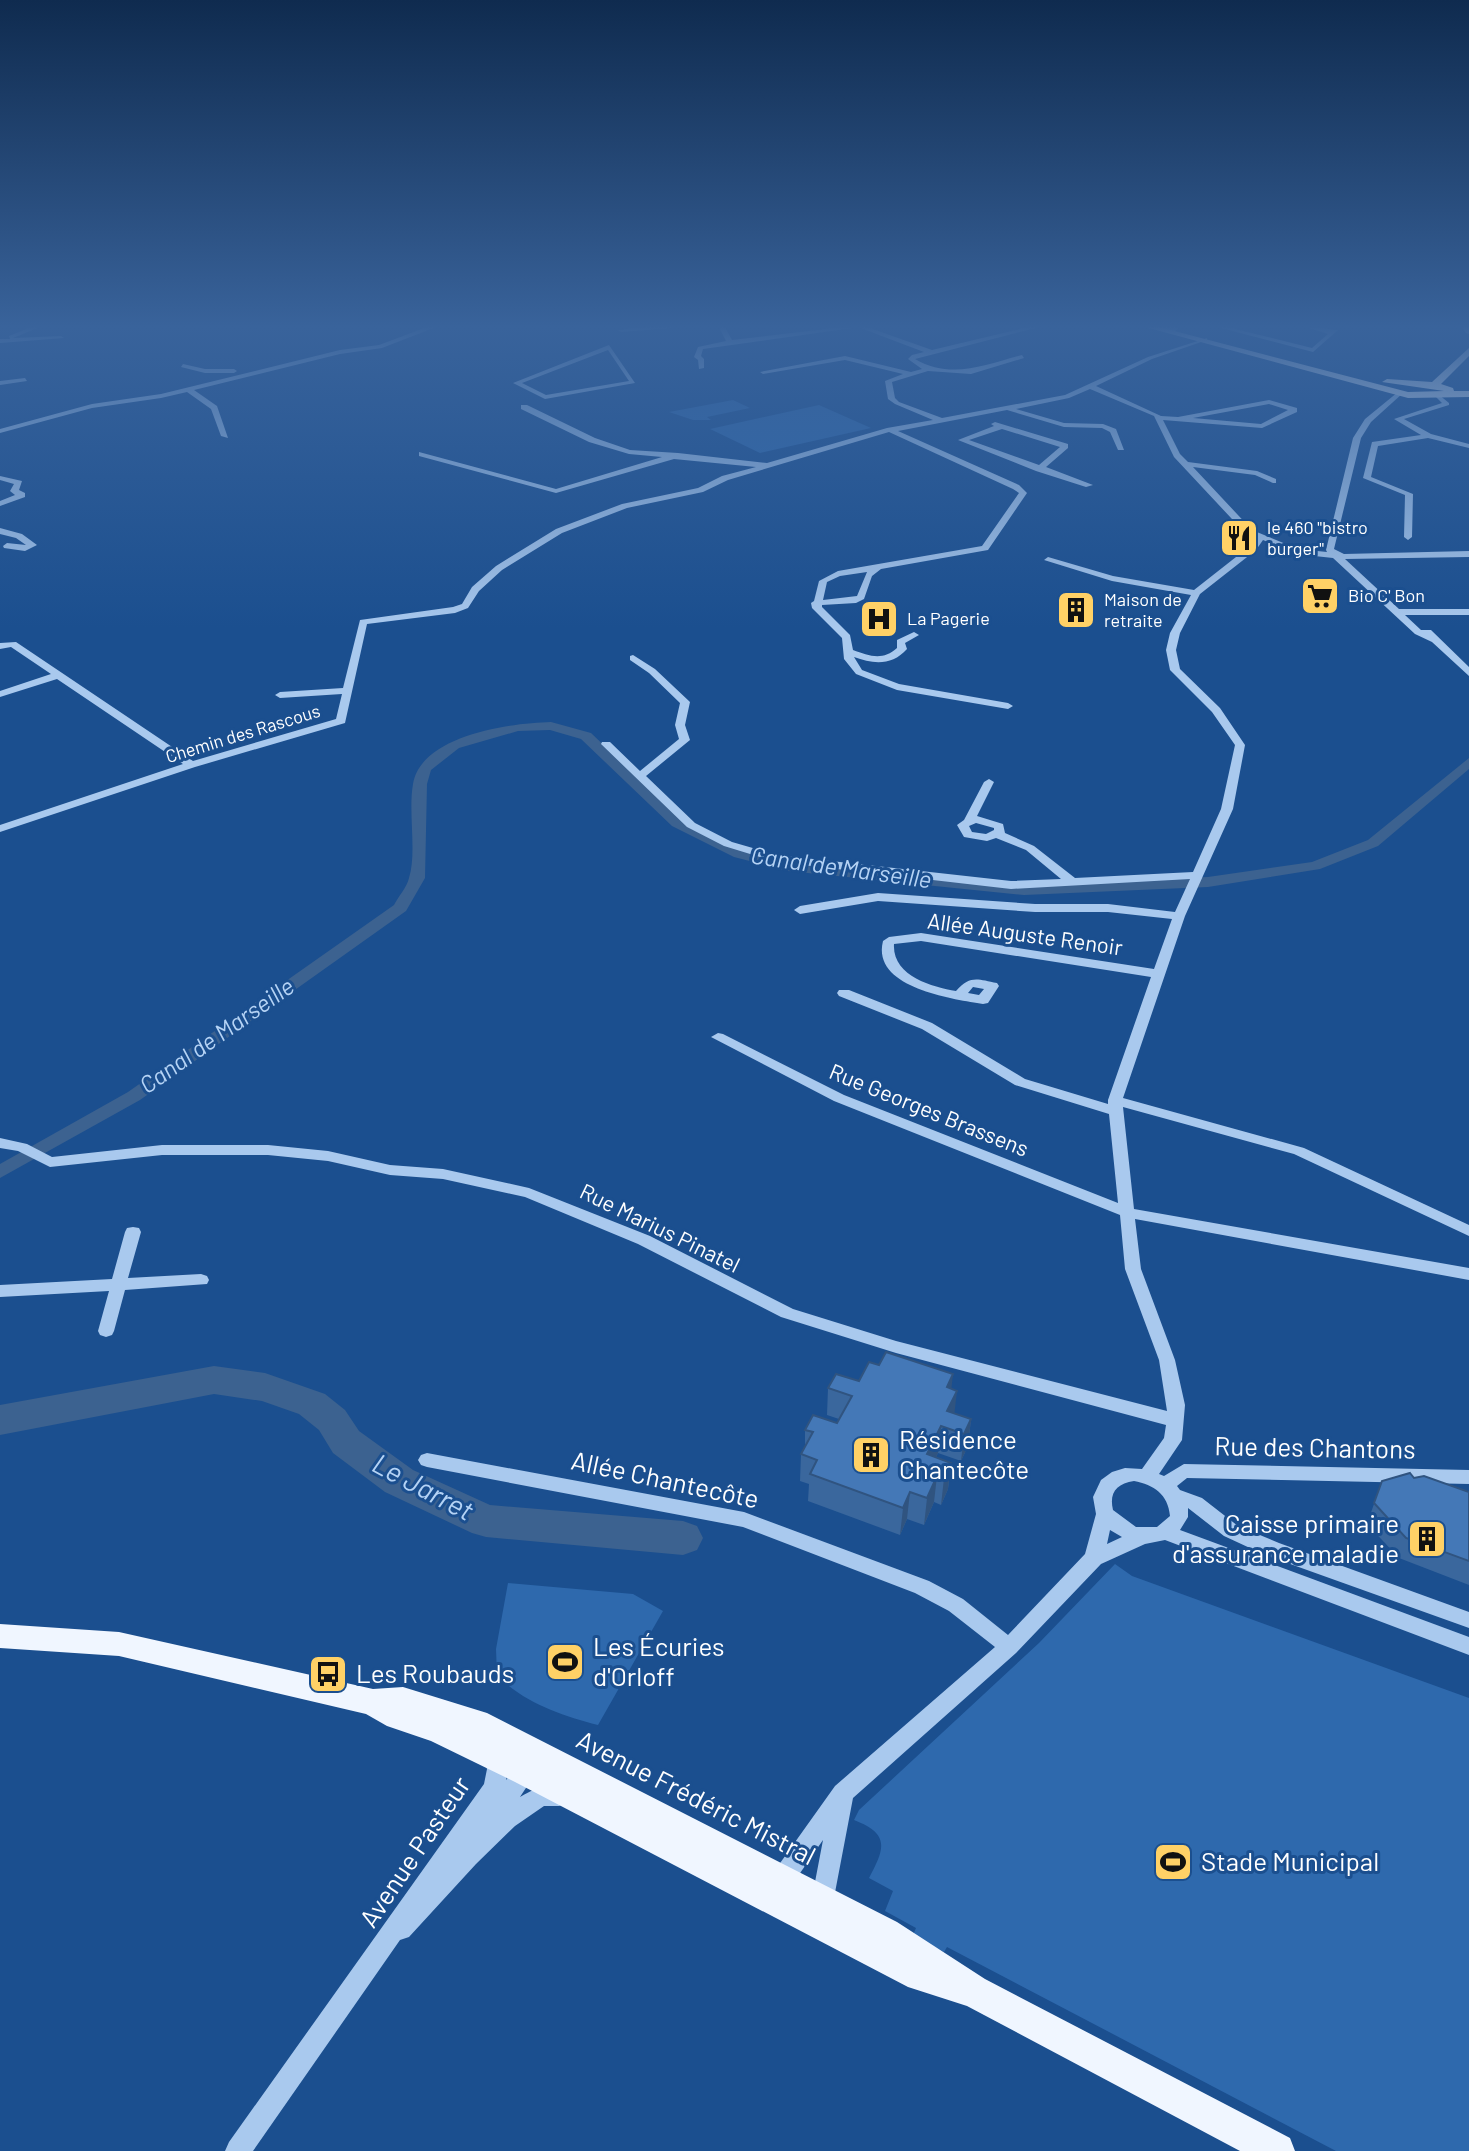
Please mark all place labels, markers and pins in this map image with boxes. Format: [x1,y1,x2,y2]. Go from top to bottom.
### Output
place label: le 460 "bistro burger" [1267,516,1368,559]
restaurant icon: le 460 "bistro burger" [1218,517,1260,559]
supermarket icon: Bio C' Bon [1299,575,1341,617]
place label: Bio C' Bon [1348,584,1425,606]
place label: Maison de retraite [1104,588,1182,631]
building icon: Maison de retraite [1055,589,1097,631]
hospital icon: La Pagerie [858,598,900,640]
place label: La Pagerie [907,607,990,629]
place label: Résidence Chantecôte [899,1423,1029,1484]
building icon: Résidence Chantecôte [850,1434,892,1476]
place label: Caisse primaire d'assurance maladie [1172,1507,1399,1568]
building icon: Caisse primaire d'assurance maladie [1406,1518,1448,1560]
place label: Les Écuries d'Orloff [593,1630,725,1691]
sports icon: Les Écuries d'Orloff [544,1641,586,1683]
bus stop icon: Les Roubauds [307,1653,349,1695]
place label: Les Roubauds [356,1657,514,1688]
sports icon: Stade Municipal [1152,1841,1194,1883]
place label: Stade Municipal [1201,1845,1379,1876]

